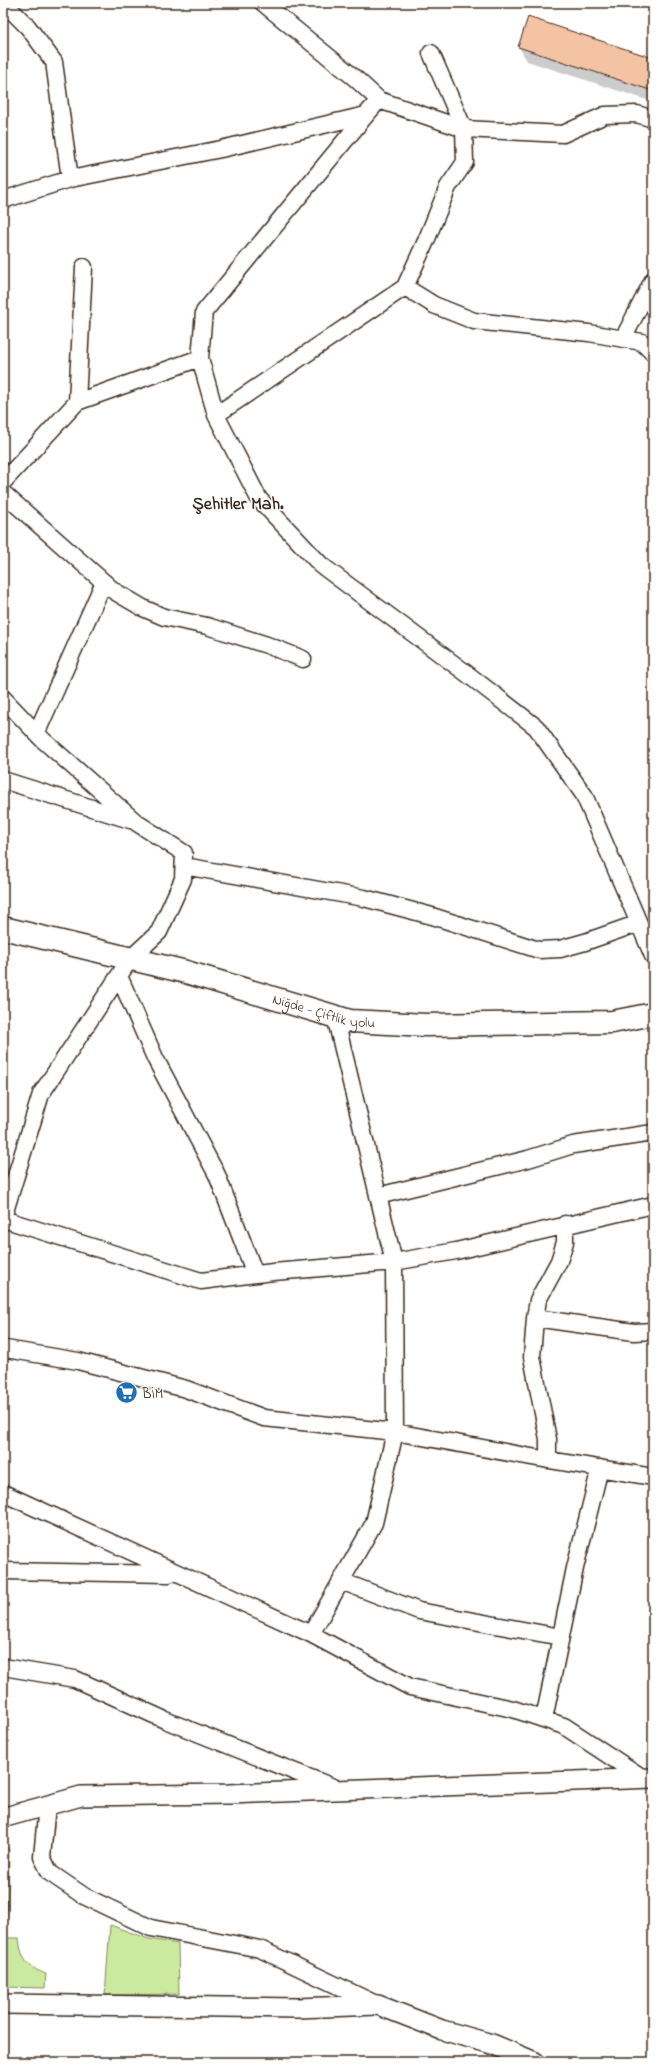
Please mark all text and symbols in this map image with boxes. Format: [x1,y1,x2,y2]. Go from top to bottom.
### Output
district label: Şehitler Mah. [192,492,284,518]
street label: Niğde - Çiftlik yolu [270,989,376,1034]
supermarket icon: BİM [114,1380,140,1406]
place label: BİM [141,1384,163,1405]

